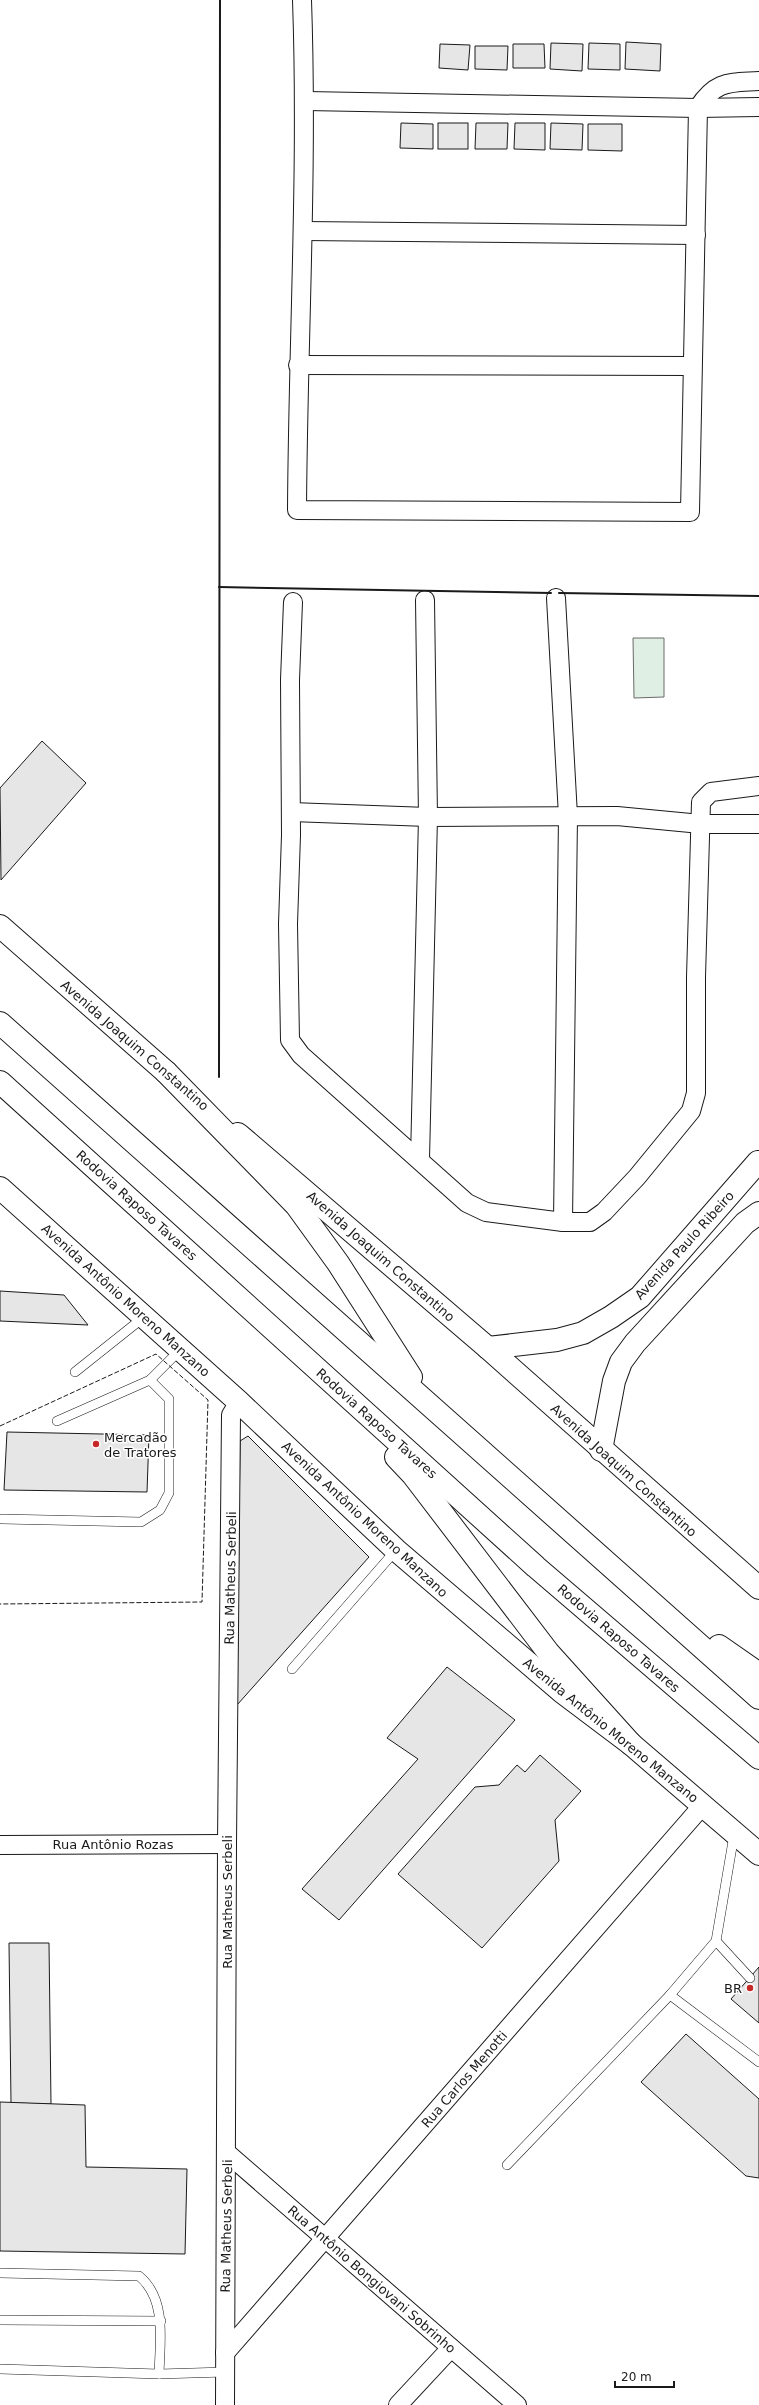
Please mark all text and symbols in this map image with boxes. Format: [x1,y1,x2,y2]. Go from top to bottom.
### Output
street label: Avenida Joaquim Constantino [58,977,212,1114]
street label: Rodovia Raposo Tavares [73,1147,200,1264]
street label: Avenida Joaquim Constantino [304,1188,458,1325]
street label: Avenida Paulo Ribeiro [632,1188,737,1303]
street label: Avenida Antônio Moreno Manzano [38,1221,213,1380]
street label: Rodovia Raposo Tavares [313,1365,440,1482]
street label: Avenida Joaquim Constantino [548,1401,700,1540]
place label: Mercadão de Tratores [104,1430,177,1460]
street label: Avenida Antônio Moreno Manzano [279,1438,451,1600]
marker: Mercadão de Tratores [91,1439,101,1449]
street label: Rua Matheus Serbeli [222,1511,239,1645]
street label: Rodovia Raposo Tavares [554,1581,683,1696]
street label: Avenida Antônio Moreno Manzano [520,1655,701,1806]
street label: Rua Matheus Serbeli [220,1835,235,1969]
street label: Rua Antônio Rozas [53,1837,174,1852]
place label: BR [724,1981,742,1996]
marker: BR [745,1983,755,1993]
street label: Rua Carlos Menotti [418,2028,510,2131]
street label: Rua Matheus Serbeli [218,2159,235,2293]
street label: Rua Antônio Bongiovani Sobrinho [285,2202,459,2356]
scale bar [615,2363,674,2389]
text: 20 m [621,2370,652,2384]

